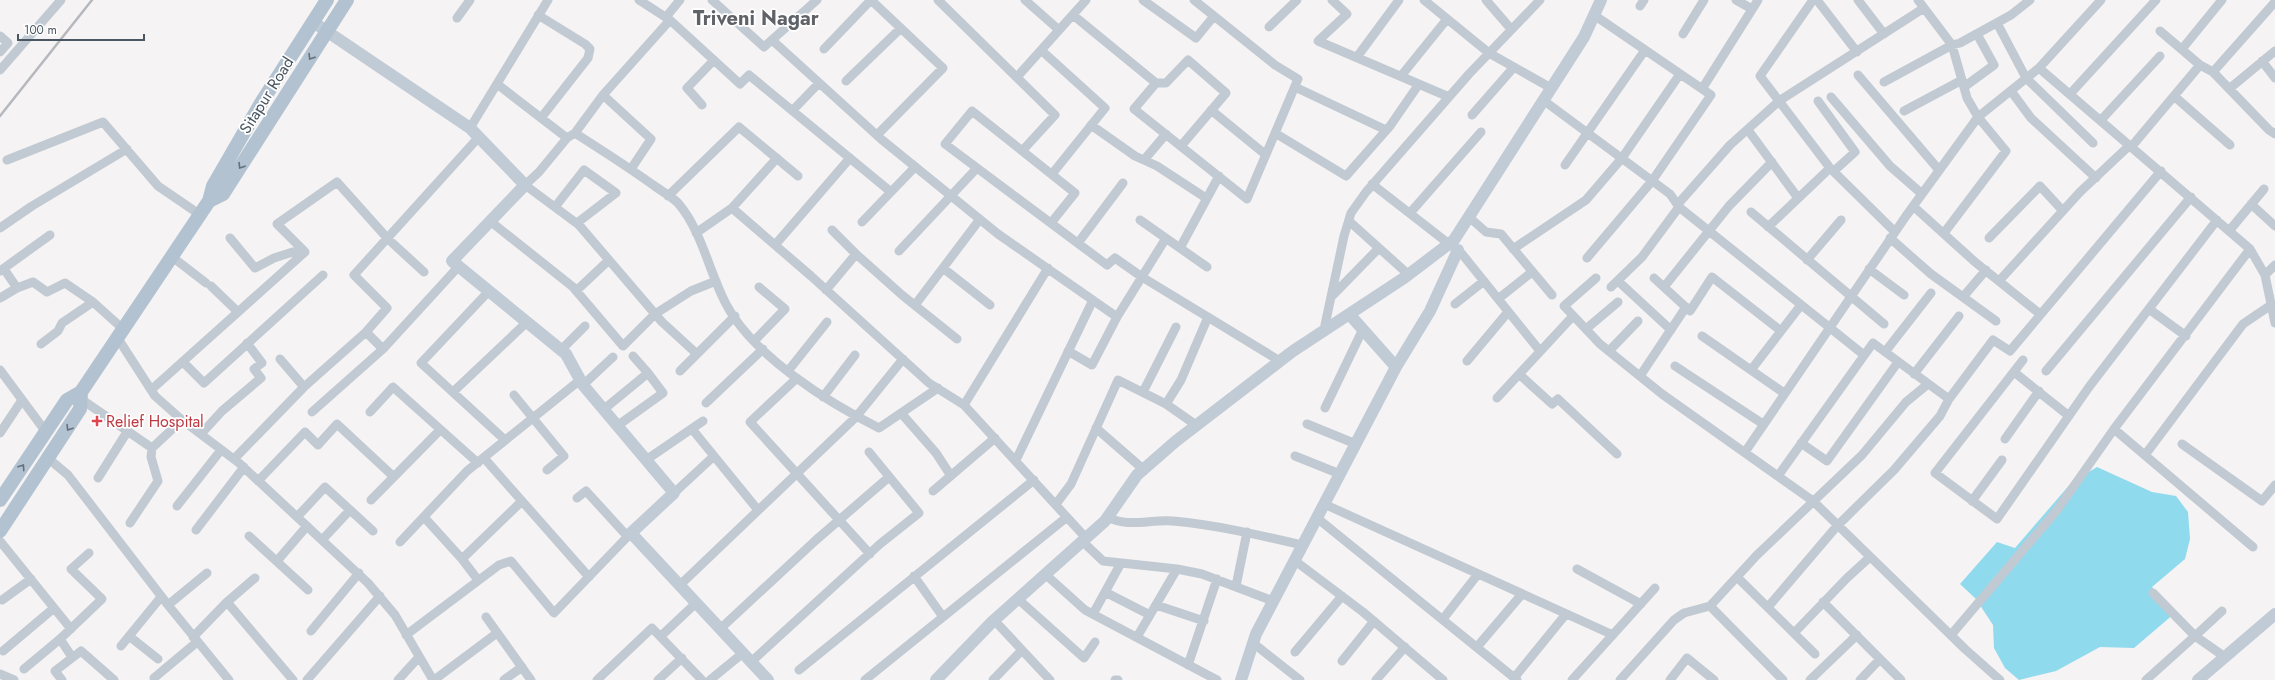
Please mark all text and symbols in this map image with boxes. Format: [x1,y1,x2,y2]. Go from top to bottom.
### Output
district label: Triveni Nagar [693,4,820,33]
scale bar [18,16,144,42]
text: 100 m [24,21,57,39]
street label: Sitapur Road [234,52,299,138]
one-way arrow [308,52,315,59]
one-way arrow [238,162,246,169]
place label: Relief Hospital [106,410,204,433]
marker: Relief Hospital [91,415,103,427]
one-way arrow [66,424,74,431]
one-way arrow [17,465,24,472]

